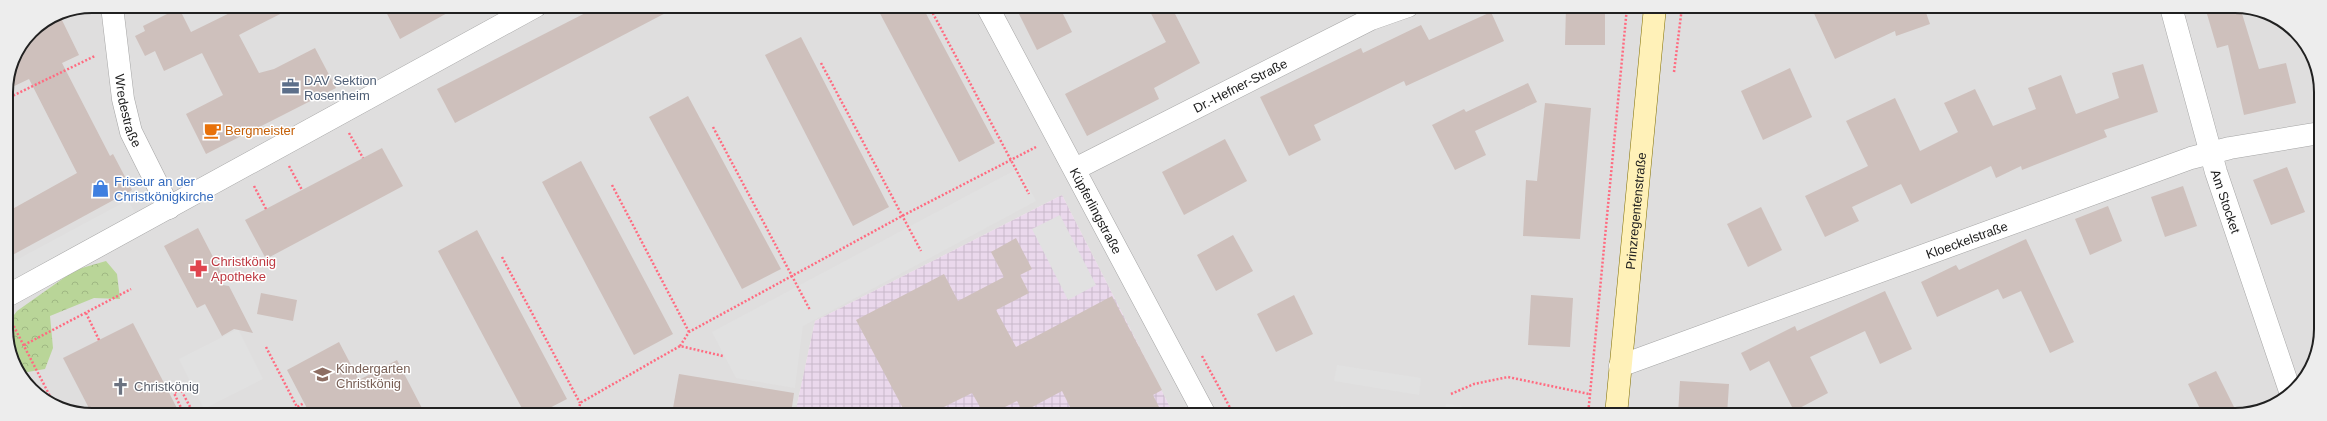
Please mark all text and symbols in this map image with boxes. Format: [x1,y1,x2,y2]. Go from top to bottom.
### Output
street label: Dr.-Hefner-Straße [1191,56,1290,116]
street label: Wredestraße [112,73,144,150]
place label: DAV Sektion Rosenheim [304,73,377,103]
office icon: DAV Sektion Rosenheim [281,77,301,97]
cafe icon: Bergmeister [202,120,222,140]
place label: Bergmeister [225,123,296,138]
street label: Prinzregentenstraße [1623,152,1649,270]
street label: Küpferlingstraße [1067,165,1125,257]
street label: Am Stocket [2208,168,2243,236]
place label: Friseur an der Christkönigkirche [114,174,214,204]
shop icon: Friseur an der Christkönigkirche [91,178,111,198]
street label: Kloeckelstraße [1924,218,2010,262]
place label: Christkönig Apotheke [211,254,276,284]
pharmacy icon: Christkönig Apotheke [188,258,208,278]
place label: Kindergarten Christkönig [336,361,410,391]
school or university icon: Kindergarten Christkönig [313,365,333,385]
church icon: Christkönig [111,376,131,396]
place label: Christkönig [134,379,199,394]

